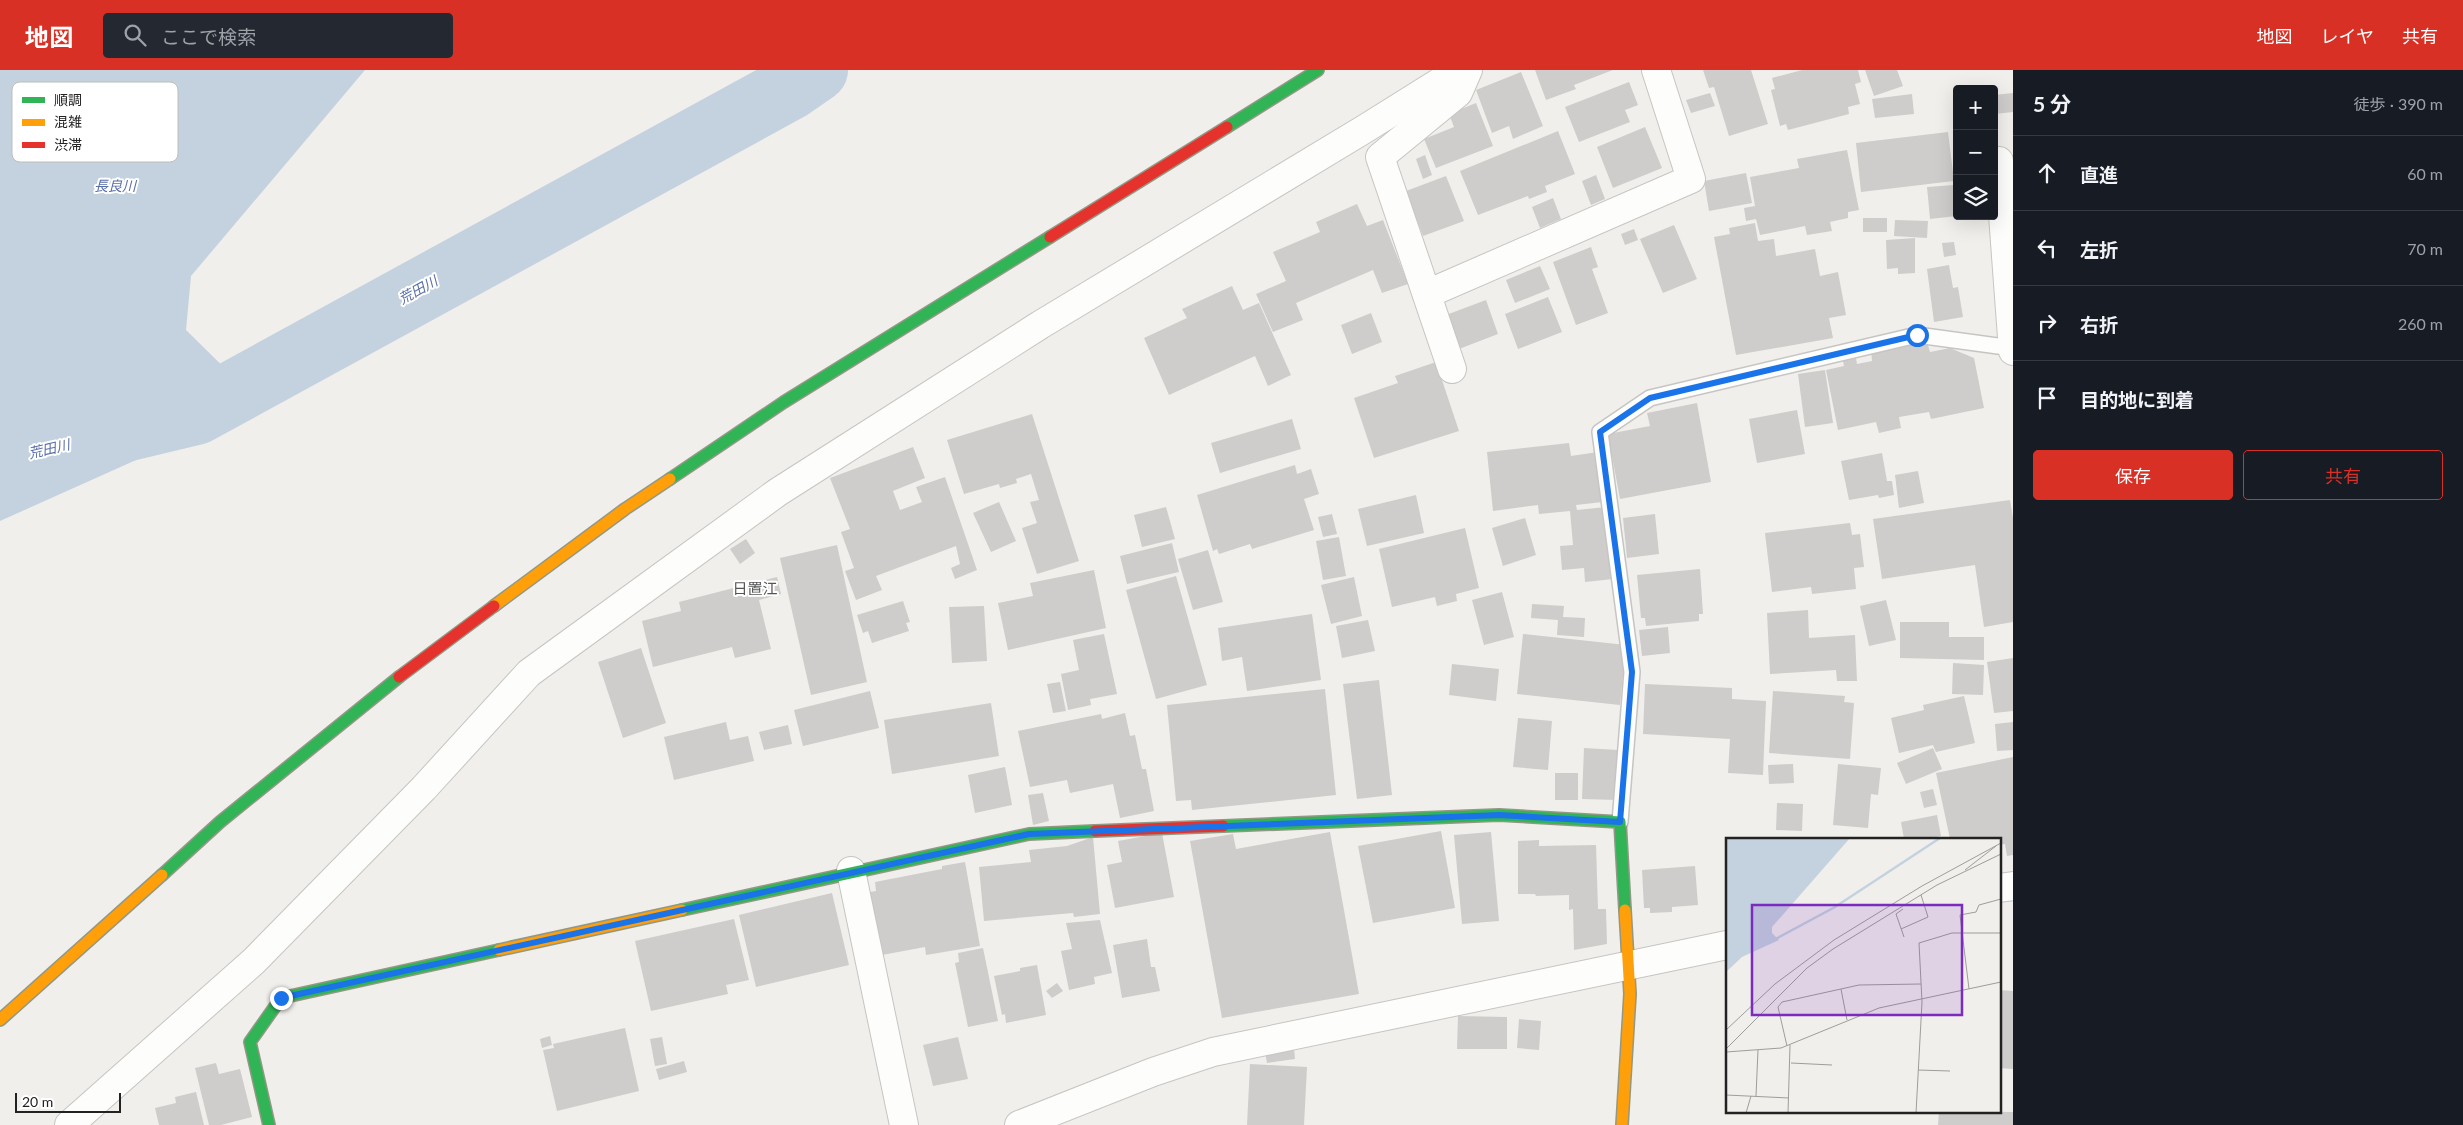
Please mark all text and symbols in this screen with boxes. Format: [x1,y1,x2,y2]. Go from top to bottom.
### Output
search box [103,13,453,58]
icon: search [121,21,149,49]
text: 地図 [25,22,73,51]
text: ここで検索 [161,25,256,48]
text: 地図 [2257,25,2293,47]
text: レイヤ [2321,25,2374,47]
text: 共有 [2402,25,2438,47]
legend [12,82,178,162]
map controls [1953,85,1998,220]
button: + [1953,85,1998,130]
text: 順調 [54,91,82,108]
text: 5 分 [2033,91,2071,116]
text: 徒歩 · 390 m [2354,94,2443,113]
text: 混雑 [54,113,82,130]
button: − [1953,130,1998,175]
text: 渋滞 [54,136,82,153]
icon: ahead [2033,159,2061,187]
text: 直進 [2080,163,2118,186]
text: 60 m [2407,164,2443,183]
button: layers [1953,175,1998,220]
water label: 長良川 [94,177,138,194]
icon: left [2033,234,2061,262]
text: 左折 [2080,238,2118,261]
text: 70 m [2407,239,2443,258]
water label: 荒田川 [395,271,442,307]
icon: right [2033,309,2061,337]
text: 右折 [2080,313,2118,336]
text: 260 m [2398,314,2443,333]
route start [1906,324,1929,347]
icon: arrive [2033,384,2061,412]
text: 目的地に到着 [2080,388,2194,411]
water label: 荒田川 [27,435,73,462]
button: 保存 [2033,450,2233,500]
button: 共有 [2243,450,2443,500]
district label: 日置江 [732,579,778,597]
inset map [1726,838,2000,1112]
route end [270,987,293,1010]
scale bar [15,1090,121,1113]
text: 20 m [22,1093,53,1110]

